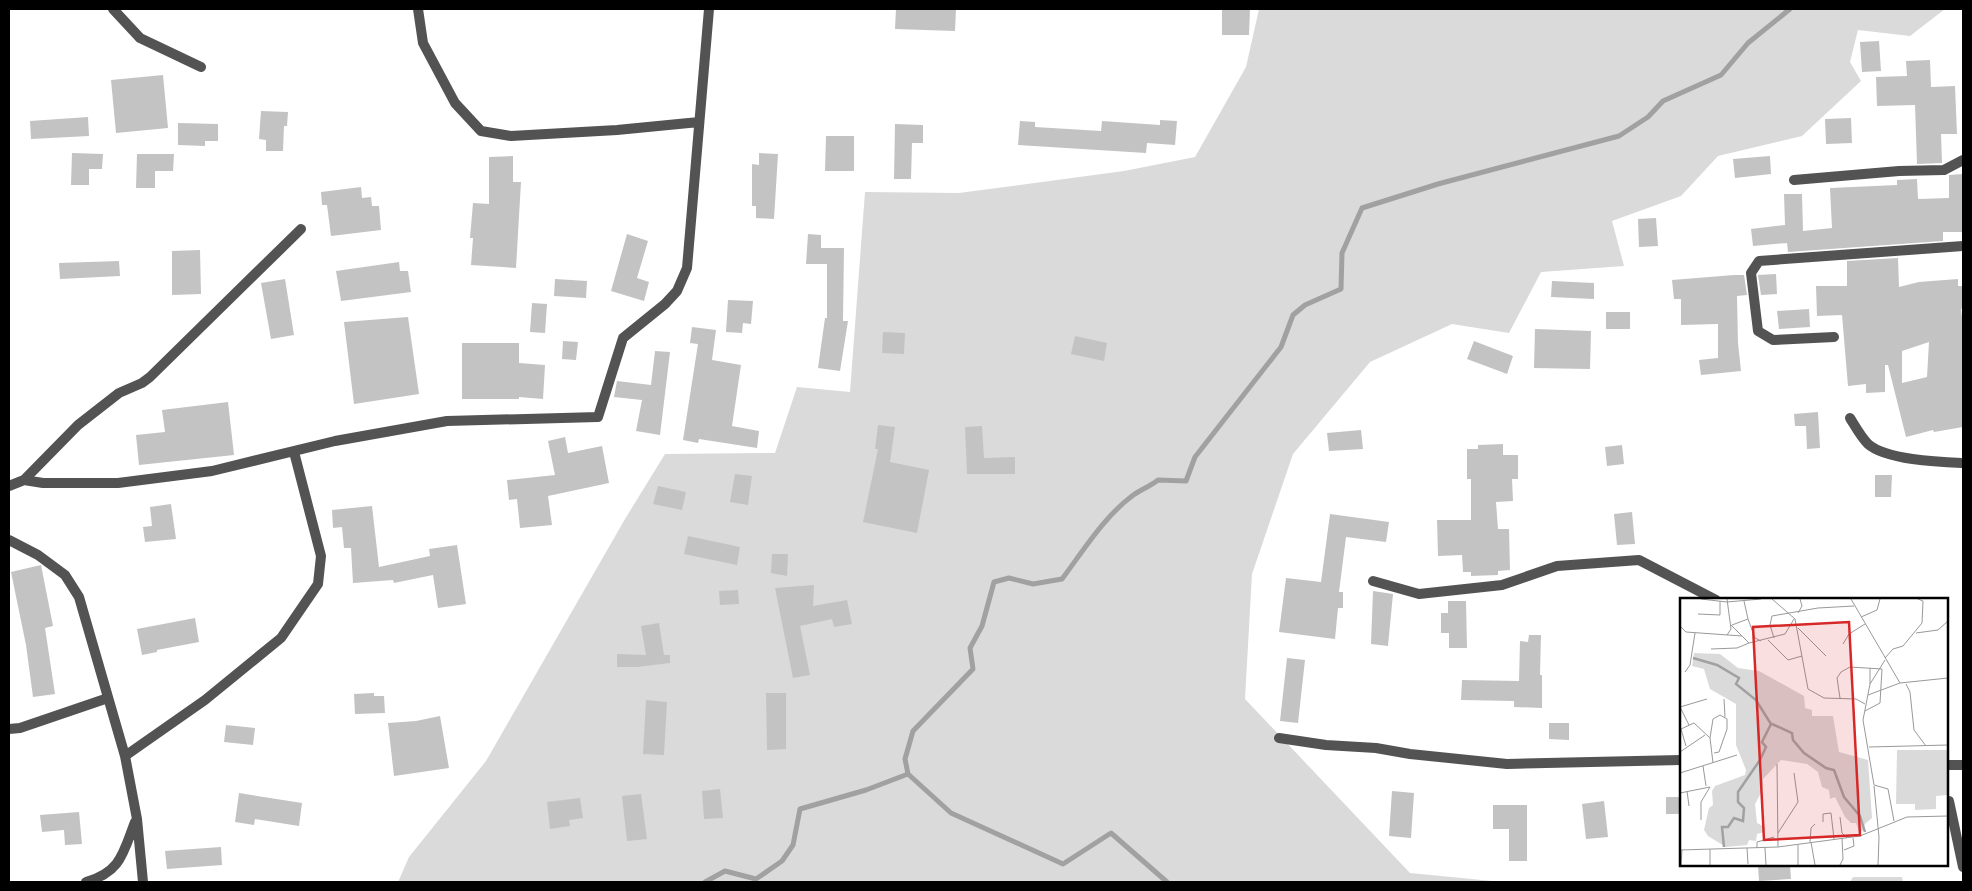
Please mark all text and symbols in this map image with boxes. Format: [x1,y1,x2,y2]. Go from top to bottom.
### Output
inset map [1680,598,1947,866]

